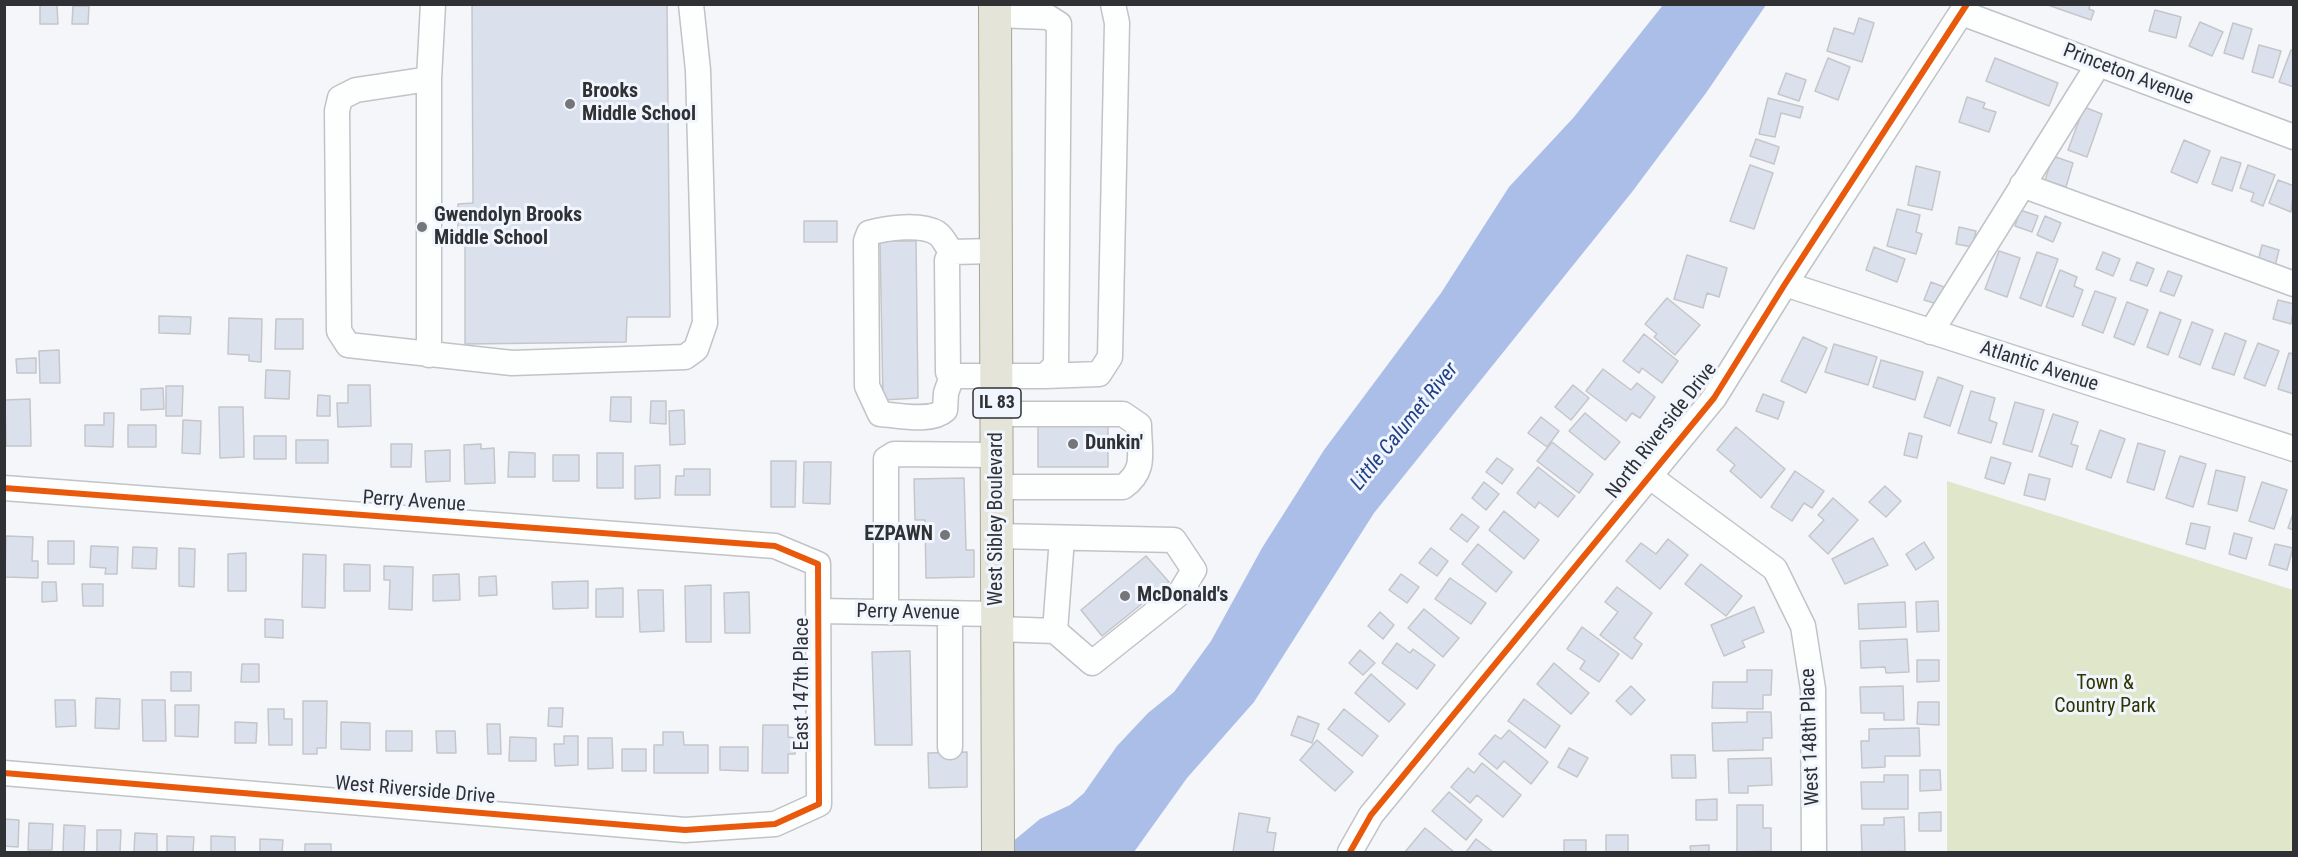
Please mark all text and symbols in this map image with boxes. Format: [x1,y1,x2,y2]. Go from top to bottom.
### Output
street label: Princeton Avenue [2059,39,2197,111]
place label: Brooks Middle School [582,80,696,127]
marker: Brooks Middle School [563,97,577,111]
place label: Gwendolyn Brooks Middle School [434,204,582,251]
marker: Gwendolyn Brooks Middle School [415,220,429,234]
street label: Atlantic Avenue [1977,337,2101,397]
water label: Little Calumet River [1346,358,1464,496]
street label: North Riverside Drive [1602,358,1722,504]
road number: IL 83 [973,388,1021,418]
street label: West Sibley Boulevard [985,432,1009,606]
place label: Dunkin' [1085,432,1143,456]
marker: Dunkin' [1066,437,1080,451]
street label: Perry Avenue [362,486,466,518]
place label: EZPAWN [864,523,933,547]
marker: EZPAWN [938,528,952,542]
place label: McDonald's [1137,584,1228,608]
marker: McDonald's [1118,589,1132,603]
street label: Perry Avenue [856,600,960,626]
street label: East 147th Place [791,618,815,750]
street label: West 148th Place [1797,668,1825,806]
park label: Town & Country Park [2054,672,2156,719]
street label: West Riverside Drive [334,772,496,810]

